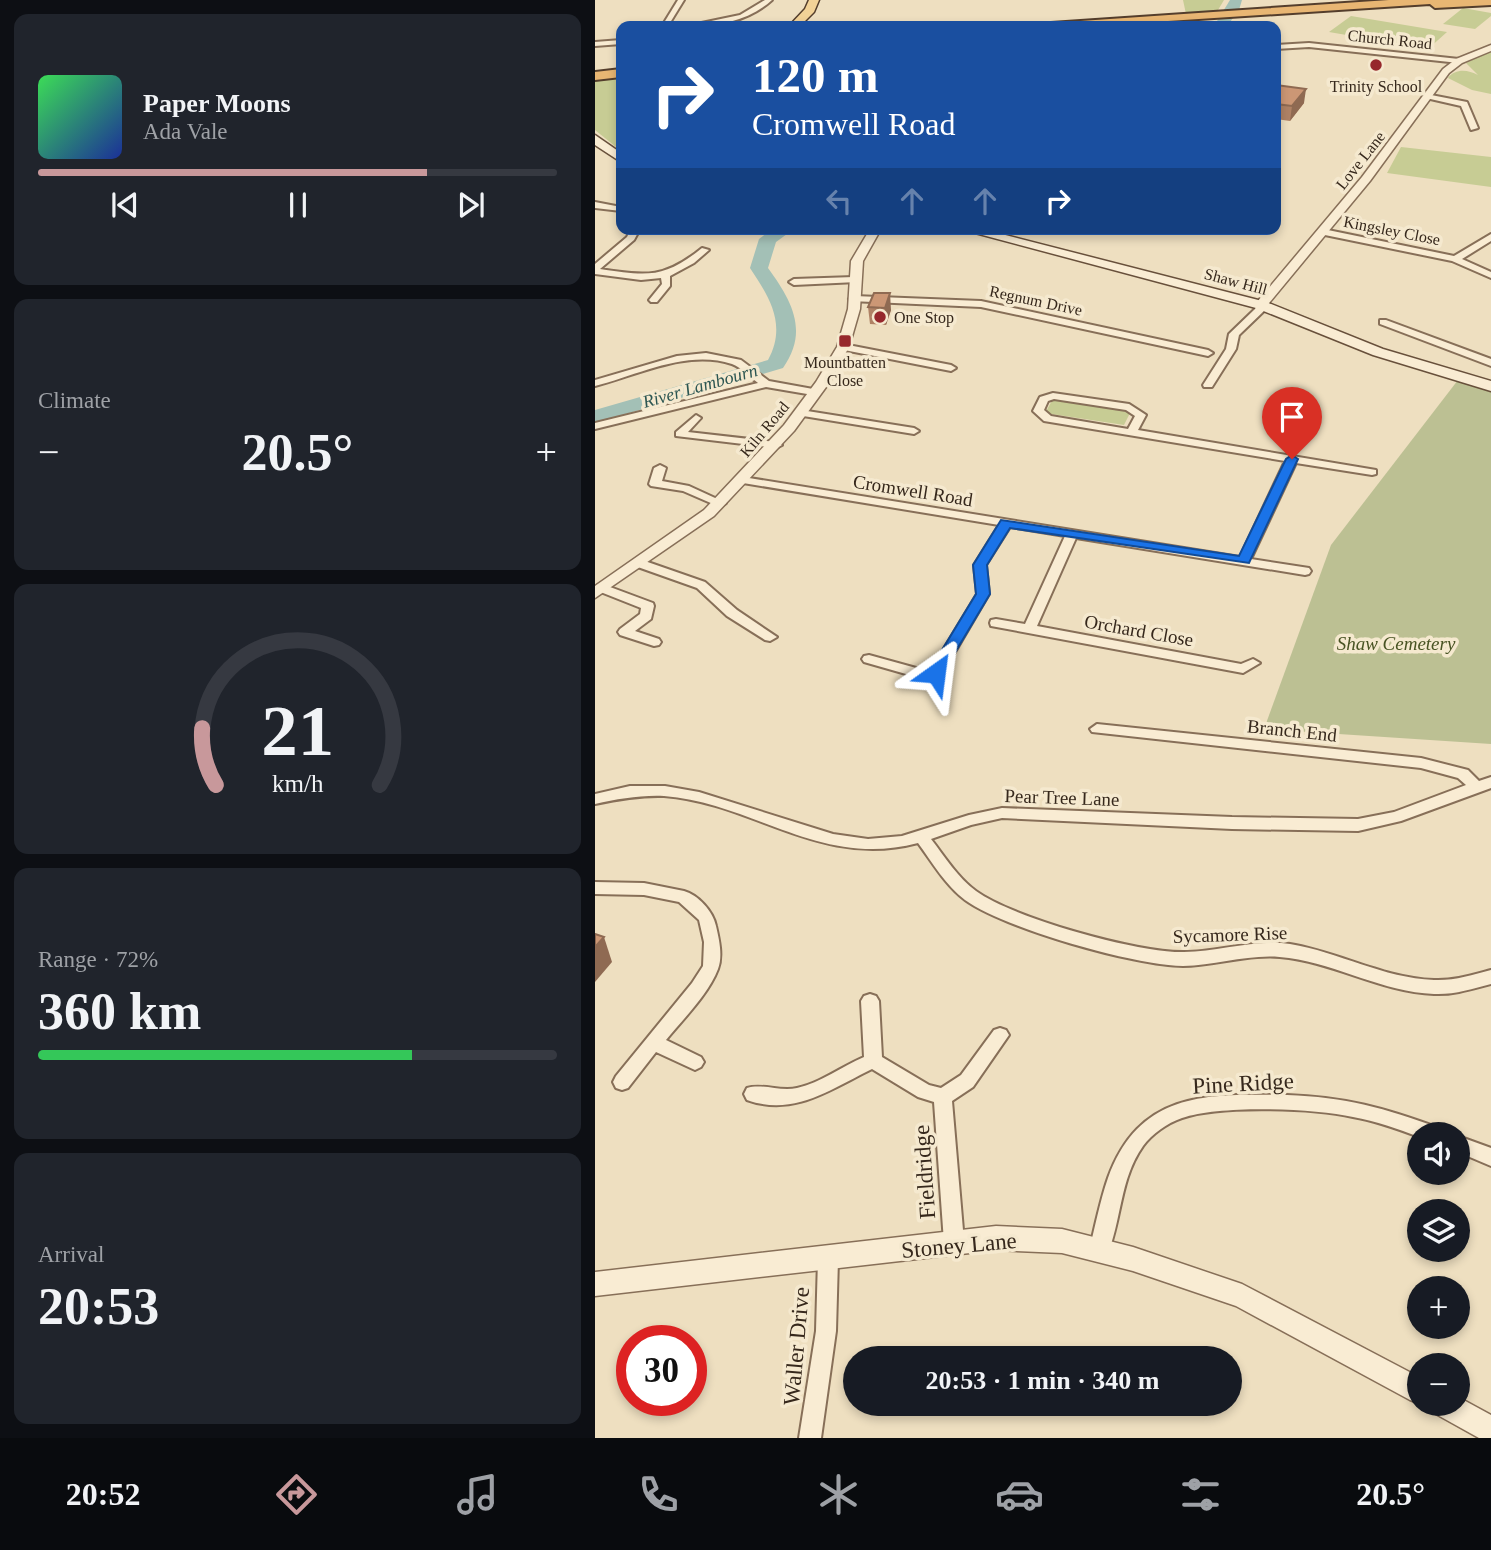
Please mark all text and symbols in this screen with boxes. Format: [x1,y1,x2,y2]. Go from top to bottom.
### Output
street label: Church Road [1347,27,1433,52]
text: 120 m [752,48,879,103]
icon: right [637,49,728,140]
marker: Trinity School [1368,57,1384,73]
place label: Trinity School [1330,78,1423,96]
text: Paper Moons [143,89,291,118]
text: Cromwell Road [752,106,956,142]
text: Ada Vale [143,119,228,144]
street label: Love Lane [1332,128,1388,193]
icon: left [820,182,858,220]
icon: ahead [893,182,931,220]
icon: ahead [966,182,1004,220]
icon: right [1039,182,1077,220]
icon: previous [106,186,144,224]
icon: pause [279,186,317,224]
icon: next [452,186,490,224]
street label: Kingsley Close [1342,213,1442,249]
street label: Shaw Hill [1203,265,1270,298]
street label: Regnum Drive [988,282,1084,320]
marker: One Stop [872,309,888,325]
place label: One Stop [894,309,954,327]
marker: Mountbatten Close [837,333,853,349]
place label: Mountbatten Close [804,354,886,389]
water label: River Lambourn [639,360,760,412]
pin [1262,387,1322,459]
text: Climate [38,388,111,413]
street label: Kiln Road [737,398,792,460]
icon: arrive [1273,398,1311,436]
text: 20.5° [242,424,353,481]
text: − [38,431,59,473]
text: + [536,431,557,473]
street label: Cromwell Road [852,471,975,510]
street label: Orchard Close [1083,611,1195,650]
park label: Shaw Cemetery [1337,633,1456,654]
position arrow [899,636,973,710]
text: 21 [261,690,334,771]
street label: Branch End [1246,715,1338,746]
text: km/h [272,770,324,797]
street label: Pear Tree Lane [1004,785,1120,810]
street label: Sycamore Rise [1172,922,1288,947]
text: Range · 72% [38,947,158,972]
text: 360 km [38,983,201,1040]
street label: Pine Ridge [1192,1068,1294,1099]
map controls [1407,1122,1470,1416]
button: sound [1407,1122,1470,1185]
street label: Fieldridge [909,1124,940,1220]
button: layers [1407,1199,1470,1262]
street label: Stoney Lane [900,1228,1018,1263]
text: Arrival [38,1242,104,1267]
button: + [1407,1276,1470,1339]
text: 20:53 [38,1278,159,1335]
street label: Waller Drive [779,1286,814,1406]
speed limit sign: 30 [616,1325,707,1416]
button: − [1407,1353,1470,1416]
text: 20:53 · 1 min · 340 m [926,1366,1160,1395]
icon: directions [272,1470,321,1519]
icon: music [453,1470,502,1519]
icon: phone [634,1470,683,1519]
icon: climate [814,1470,863,1519]
icon: car [995,1470,1044,1519]
icon: filters [1176,1470,1225,1519]
text: 20:52 [66,1476,141,1512]
text: 20.5° [1356,1476,1425,1512]

